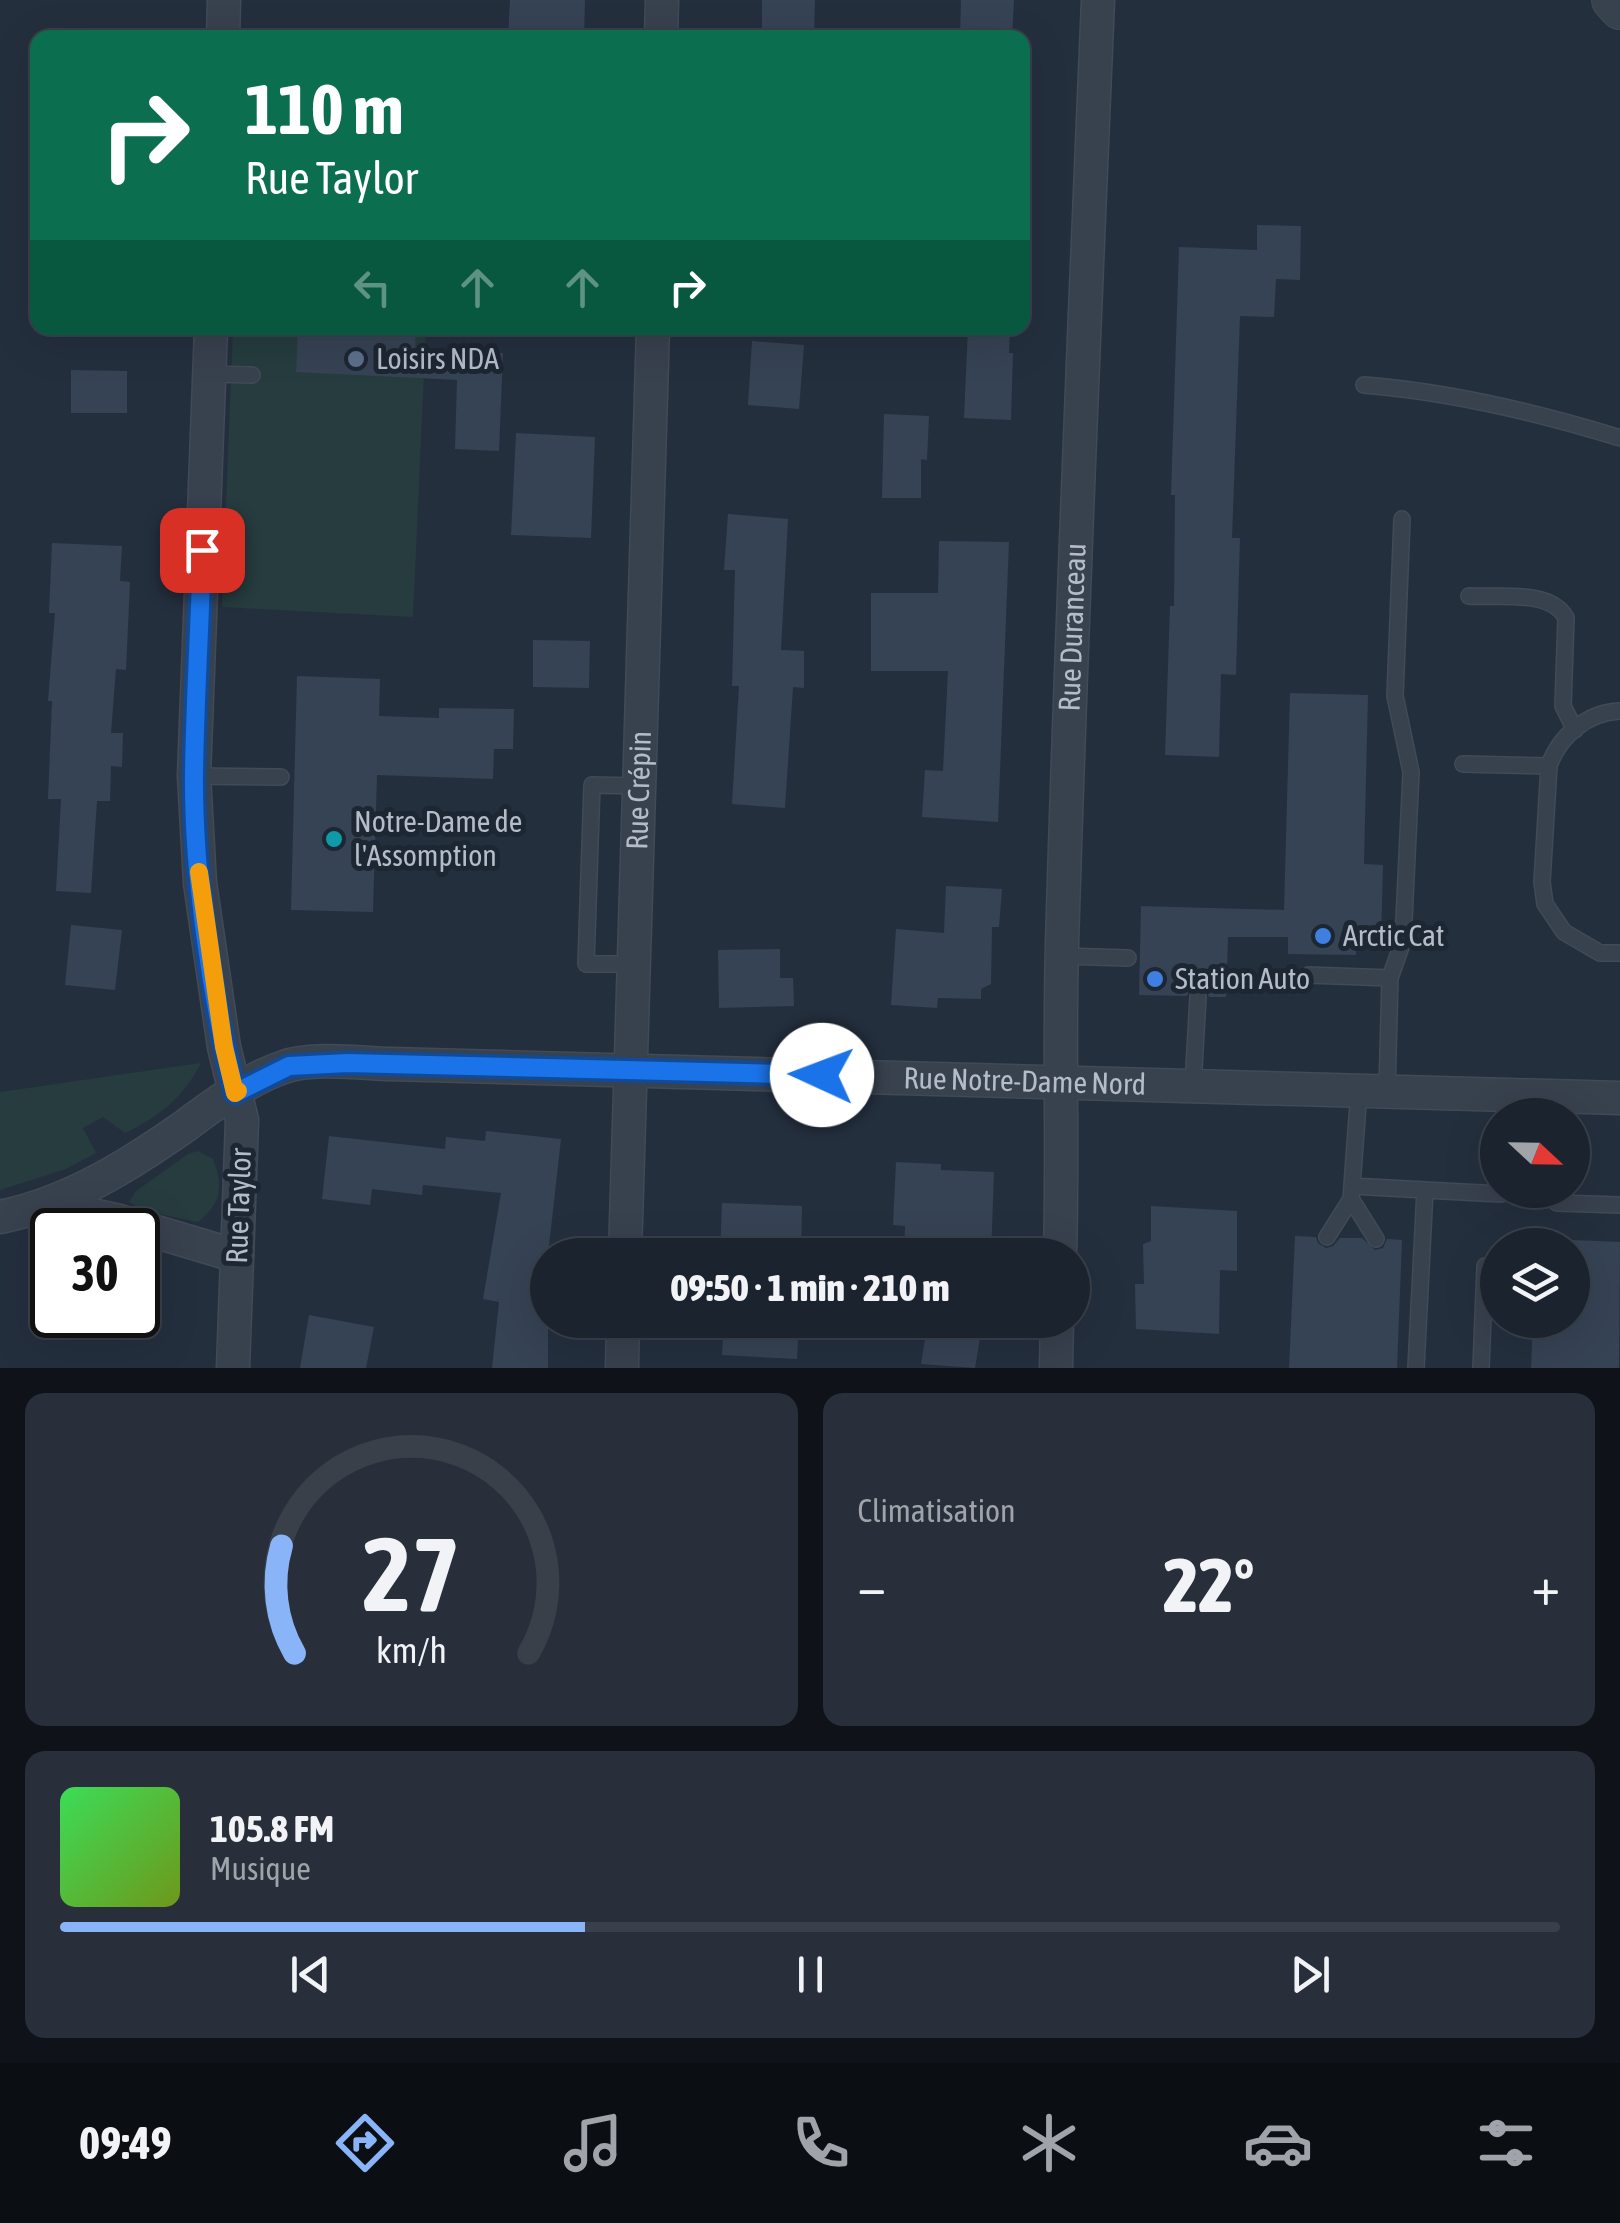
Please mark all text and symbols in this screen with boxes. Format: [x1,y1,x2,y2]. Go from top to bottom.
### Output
text: 110 m [245,69,404,149]
icon: right [80,70,210,200]
text: Rue Taylor [245,152,418,204]
icon: left [345,260,400,315]
icon: ahead [450,260,505,315]
icon: ahead [555,260,610,315]
icon: right [660,260,715,315]
place label: Loisirs NDA [376,341,499,375]
marker: Loisirs NDA [345,348,367,370]
pin [160,508,245,593]
icon: arrive [175,523,230,578]
street label: Rue Duranceau [1052,542,1092,712]
street label: Rue Crépin [619,730,657,850]
place label: Notre-Dame de l'Assomption [354,804,522,872]
marker: Notre-Dame de l'Assomption [323,828,345,850]
place label: Arctic Cat [1343,918,1445,952]
marker: Arctic Cat [1312,925,1334,947]
place label: Station Auto [1175,961,1310,995]
marker: Station Auto [1144,968,1166,990]
position arrow [770,1023,874,1127]
street label: Rue Notre-Dame Nord [903,1060,1147,1101]
north arrow [1480,1098,1590,1208]
map controls [1480,1098,1590,1338]
street label: Rue Taylor [219,1147,257,1264]
speed limit sign: 30 [30,1208,160,1338]
button: layers [1480,1228,1590,1338]
text: 09:50 · 1 min · 210 m [670,1266,950,1309]
text: Climatisation [858,1492,1016,1529]
text: 27 [362,1514,460,1633]
text: 22° [1163,1542,1254,1628]
text: − [858,1554,886,1617]
text: + [1531,1554,1560,1617]
text: km/h [376,1630,447,1671]
text: 105.8 FM [210,1807,334,1850]
text: Musique [210,1850,311,1887]
icon: previous [283,1947,338,2002]
icon: pause [783,1947,838,2002]
icon: next [1283,1947,1338,2002]
icon: directions [330,2108,400,2178]
icon: music [558,2108,628,2178]
icon: phone [786,2108,856,2178]
icon: climate [1014,2108,1084,2178]
icon: car [1243,2108,1313,2178]
icon: filters [1471,2108,1541,2178]
text: 09:49 [79,2117,172,2169]

